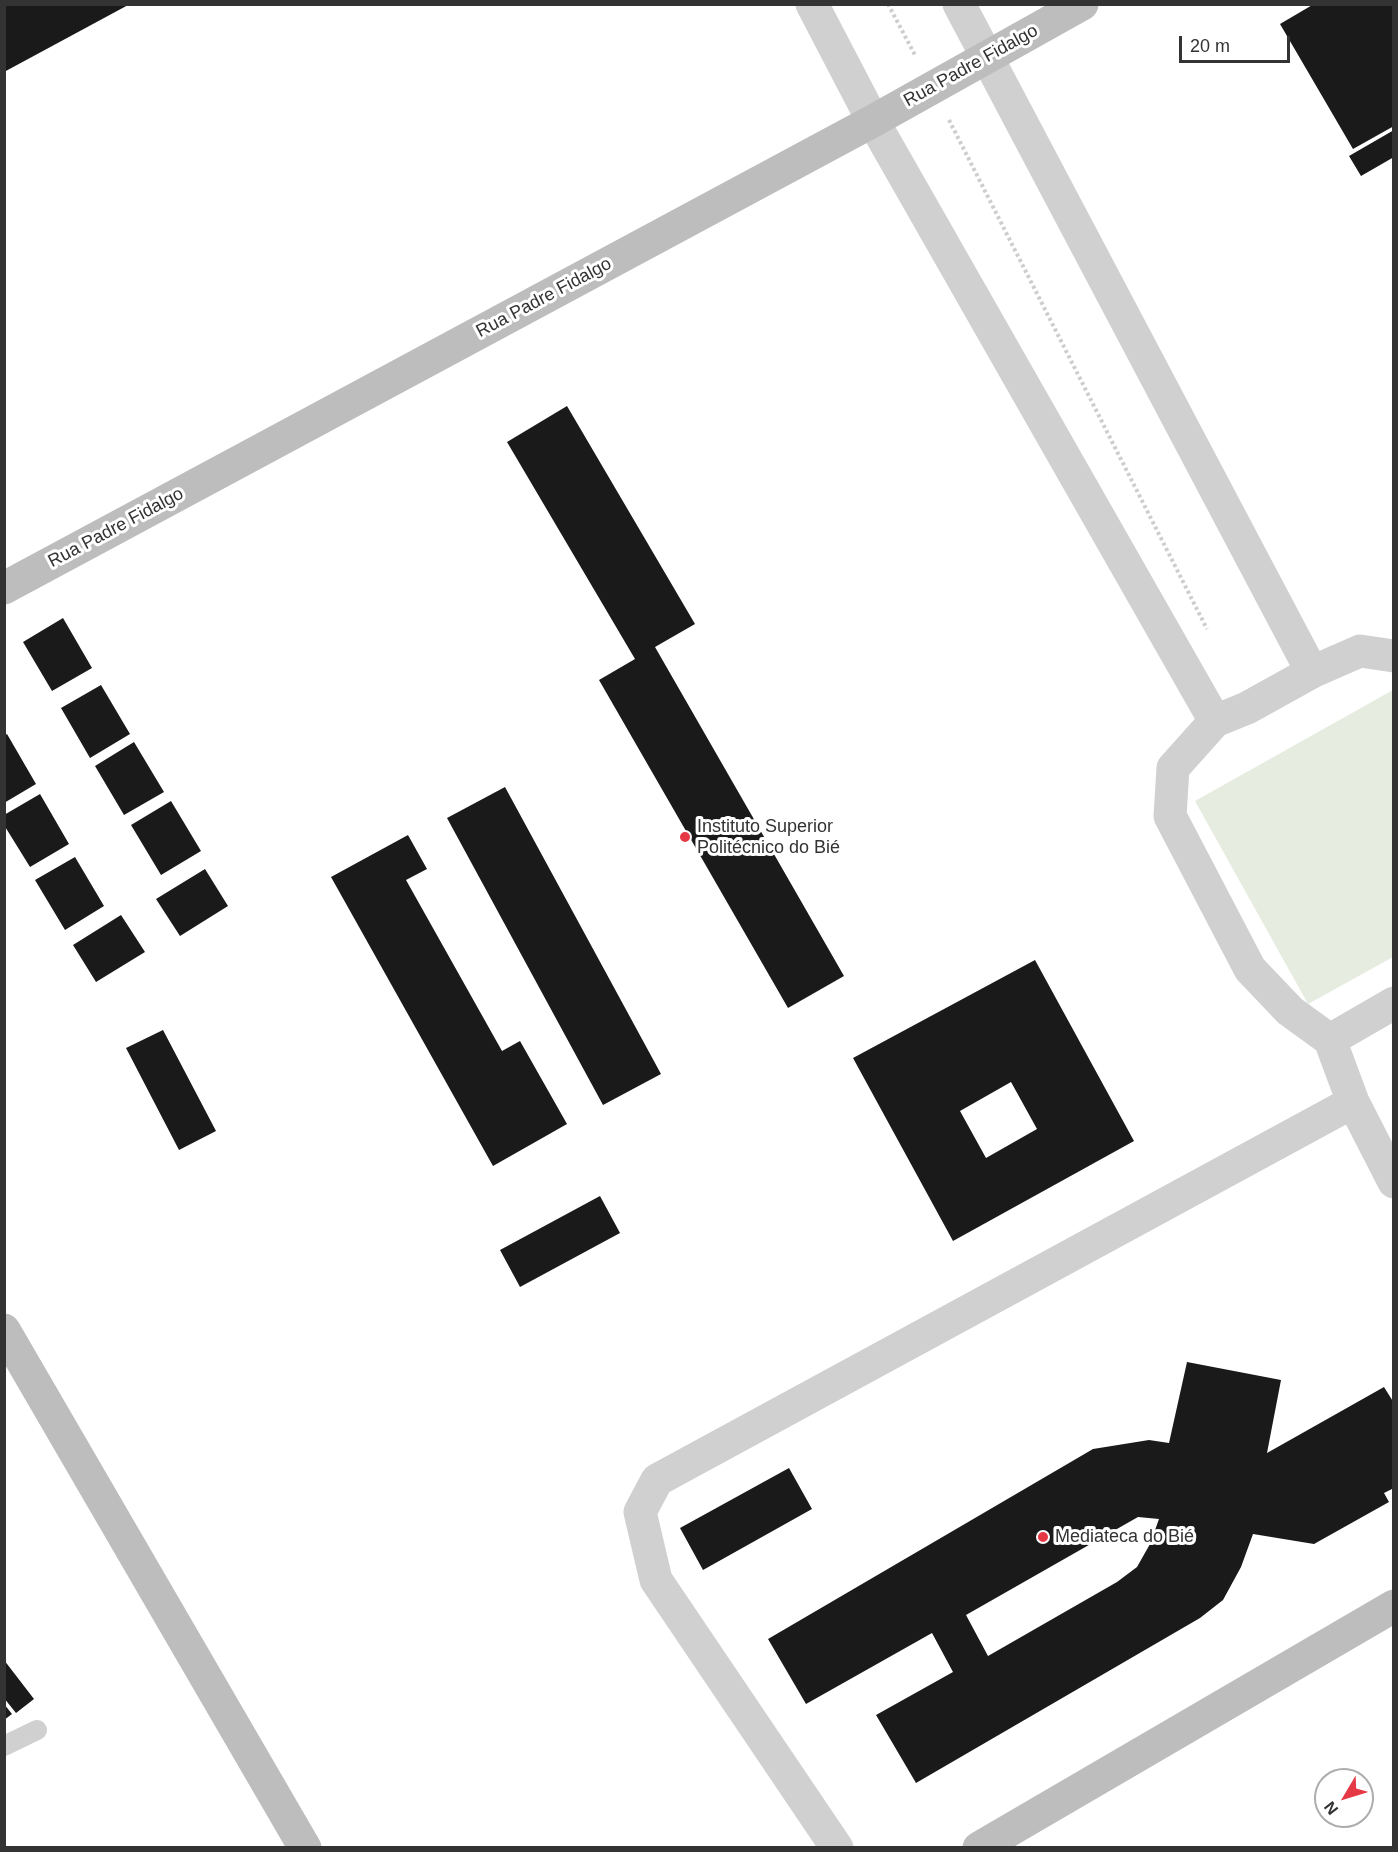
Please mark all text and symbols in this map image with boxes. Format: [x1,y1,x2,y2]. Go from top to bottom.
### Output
street label: Rua Padre Fidalgo [900,20,1042,112]
scale bar [1182,24,1293,62]
text: 20 m [1190,36,1230,56]
street label: Rua Padre Fidalgo [473,253,615,343]
street label: Rua Padre Fidalgo [45,483,187,573]
place label: Instituto Superior Politécnico do Bié [697,816,840,858]
marker: Instituto Superior Politécnico do Bié [678,830,692,844]
place label: Mediateca do Bié [1055,1526,1194,1548]
marker: Mediateca do Bié [1036,1530,1050,1544]
north arrow [1314,1768,1374,1828]
text: N [1321,1798,1341,1818]

